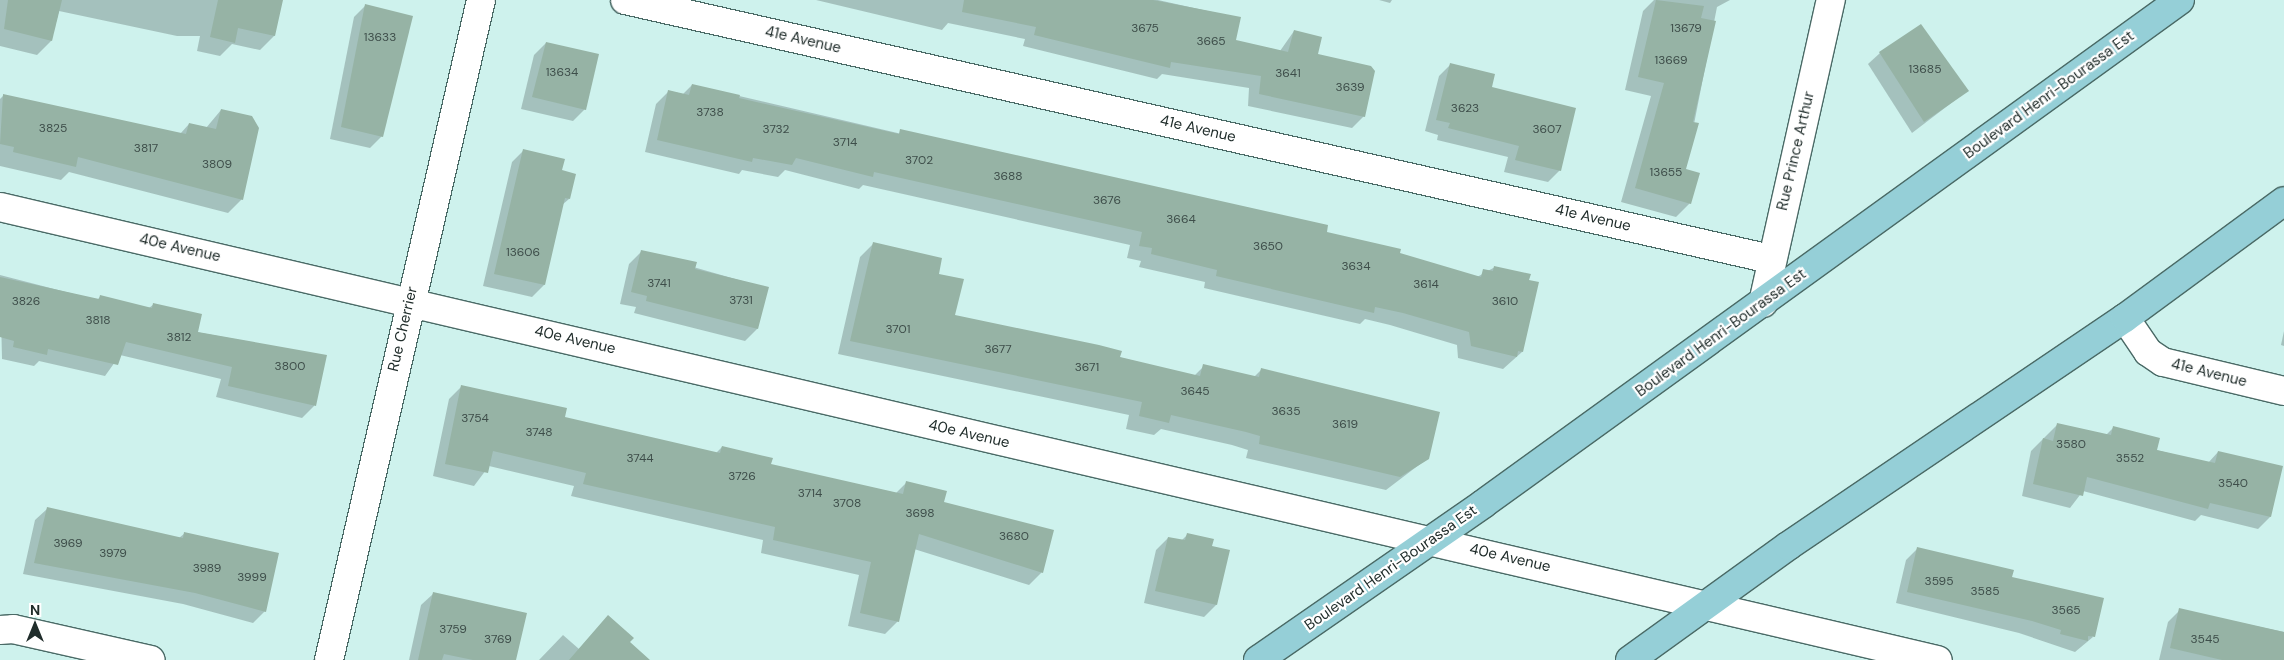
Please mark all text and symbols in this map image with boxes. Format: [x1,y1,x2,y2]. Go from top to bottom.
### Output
house number: 3675 [1131,22,1159,36]
house number: 13679 [1670,22,1702,36]
street label: 41e Avenue [763,23,843,57]
street label: Boulevard Henri-Bourassa Est [1960,27,2138,163]
house number: 13633 [364,31,396,45]
house number: 3665 [1196,35,1226,49]
house number: 13669 [1654,54,1688,68]
house number: 13685 [1909,63,1941,77]
house number: 13634 [546,66,578,80]
house number: 3641 [1275,67,1301,81]
house number: 3639 [1336,81,1364,95]
street label: Rue Prince Arthur [1774,90,1818,212]
house number: 3623 [1451,102,1479,116]
house number: 3738 [696,106,724,120]
street label: 41e Avenue [1158,112,1238,146]
house number: 3825 [39,122,67,136]
house number: 3732 [763,123,789,137]
house number: 3607 [1532,123,1562,137]
house number: 3714 [833,136,857,150]
house number: 3817 [134,142,158,156]
house number: 3702 [905,154,933,168]
house number: 3809 [202,158,232,172]
house number: 13655 [1650,166,1682,180]
house number: 3688 [993,170,1023,184]
house number: 3676 [1093,194,1121,208]
street label: 41e Avenue [1553,201,1633,235]
house number: 3664 [1166,213,1196,227]
street label: 40e Avenue [138,230,222,266]
house number: 3650 [1253,240,1283,254]
house number: 13606 [506,246,540,260]
house number: 3634 [1341,260,1371,274]
street label: Boulevard Henri-Bourassa Est [1632,265,1810,401]
house number: 3741 [647,277,671,291]
house number: 3614 [1413,278,1439,292]
street label: Rue Cherrier [384,285,422,373]
house number: 3731 [729,294,753,308]
house number: 3826 [12,295,40,309]
house number: 3610 [1492,295,1518,309]
house number: 3818 [85,314,111,328]
street label: 40e Avenue [533,322,617,358]
house number: 3701 [885,323,911,337]
house number: 3812 [167,331,191,345]
house number: 3677 [984,343,1012,357]
street label: 41e Avenue [2169,355,2249,391]
house number: 3800 [275,360,305,374]
house number: 3671 [1075,361,1099,375]
house number: 3645 [1180,385,1210,399]
house number: 3635 [1271,405,1301,419]
house number: 3754 [461,412,489,426]
street label: 40e Avenue [927,416,1011,452]
house number: 3619 [1332,418,1358,432]
house number: 3748 [525,426,553,440]
house number: 3580 [2056,438,2086,452]
house number: 3744 [626,452,654,466]
house number: 3552 [2116,452,2144,466]
house number: 3726 [728,470,756,484]
house number: 3540 [2218,477,2248,491]
house number: 3714 [798,487,822,501]
house number: 3708 [833,497,861,511]
street label: Boulevard Henri-Bourassa Est [1301,502,1481,634]
house number: 3698 [905,507,935,521]
house number: 3680 [999,530,1029,544]
house number: 3969 [53,537,83,551]
street label: 40e Avenue [1468,540,1552,576]
house number: 3979 [99,547,127,561]
house number: 3989 [193,562,221,576]
house number: 3999 [237,571,267,585]
house number: 3595 [1925,575,1953,589]
house number: 3585 [1970,585,2000,599]
north arrow [10,600,60,650]
text: N [30,601,40,619]
house number: 3565 [2051,604,2081,618]
house number: 3759 [439,623,467,637]
house number: 3769 [484,633,512,647]
house number: 3545 [2190,633,2220,647]

